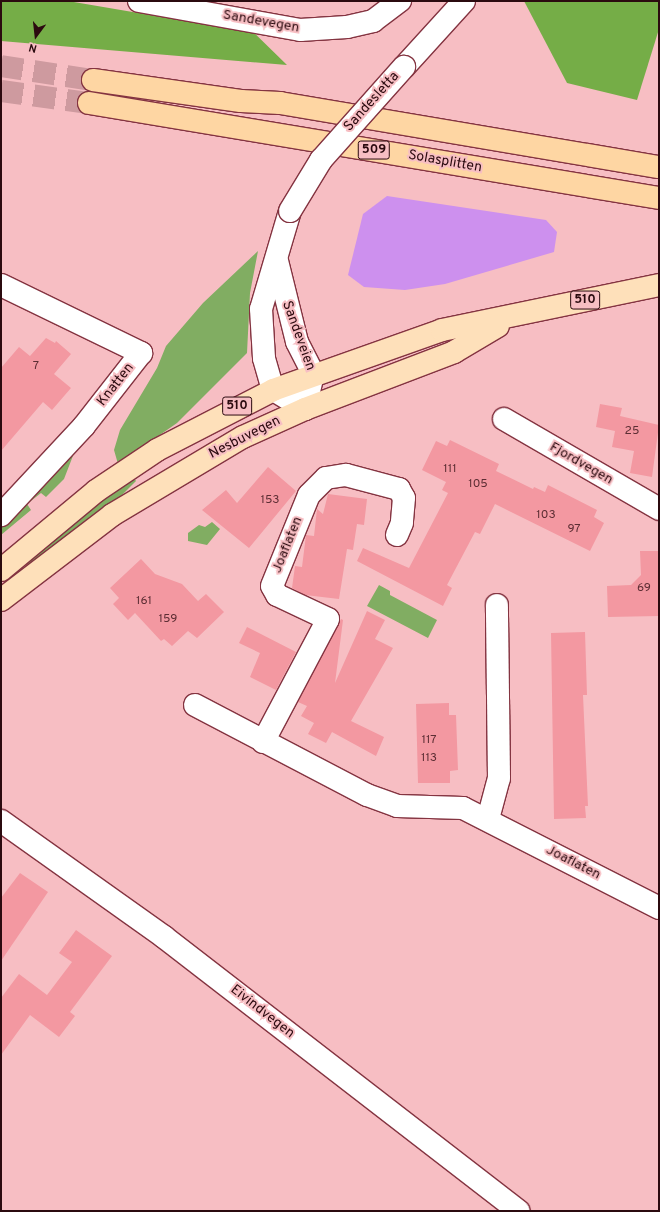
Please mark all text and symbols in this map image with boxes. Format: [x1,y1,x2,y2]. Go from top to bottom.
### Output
street label: Sandevegen [221,7,301,37]
north arrow [16,16,56,56]
text: N [27,40,39,55]
street label: Sandesletta [341,69,403,135]
road number: 509 [357,139,391,161]
street label: Solasplitten [407,147,483,177]
road number: 510 [570,289,600,311]
street label: Sandeveien [278,299,318,373]
house number: 7 [33,360,39,374]
street label: Knatten [94,360,138,410]
road number: 510 [222,395,252,417]
street label: Nesbuvegen [206,413,284,463]
house number: 25 [625,425,639,439]
street label: Fjordvegen [546,439,616,489]
house number: 111 [443,463,457,477]
house number: 105 [468,478,488,492]
house number: 153 [260,494,280,508]
house number: 103 [536,509,556,523]
street label: Joaflaten [269,514,307,576]
house number: 97 [567,523,581,537]
house number: 69 [637,582,651,596]
house number: 161 [136,595,152,609]
house number: 159 [159,613,177,627]
house number: 117 [421,734,437,748]
house number: 113 [421,752,437,766]
street label: Joaflaten [543,842,603,884]
street label: Eivindvegen [227,982,297,1042]

